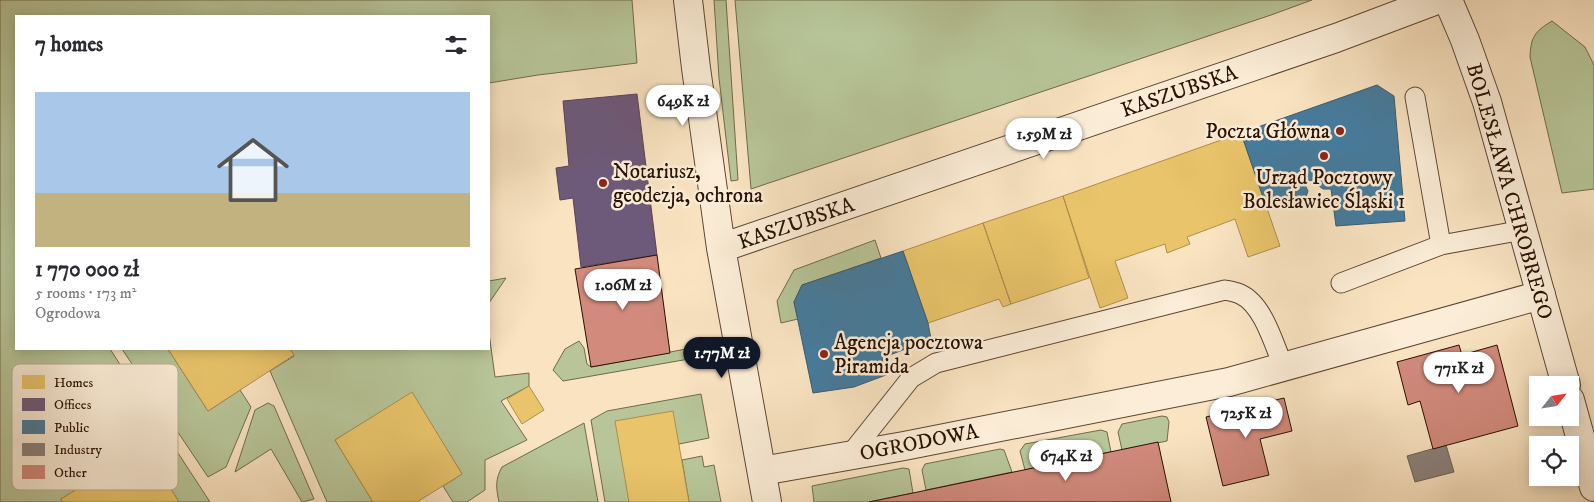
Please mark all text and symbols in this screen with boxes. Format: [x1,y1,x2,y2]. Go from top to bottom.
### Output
icon: filters [442,31,470,59]
text: 7 homes [35,32,103,58]
street label: KASZUBSKA [1118,60,1241,124]
street label: BOLESŁAWA CHROBREGO [1460,60,1558,322]
pin: 649K zł [637,84,729,127]
text: 649K zł [657,91,709,111]
pin: 1.59M zł [992,118,1096,160]
place label: Poczta Główna [1205,119,1330,145]
text: 1.59M zł [1016,124,1072,144]
icon: home [208,125,298,215]
marker: Poczta Główna [1334,125,1346,137]
marker: Urząd Pocztowy Bolesławiec Śląski 1 [1318,150,1330,162]
place label: Notariusz, geodezja, ochrona [613,159,763,209]
place label: Urząd Pocztowy Bolesławiec Śląski 1 [1243,165,1405,215]
marker: Notariusz, geodezja, ochrona [597,177,609,189]
street label: KASZUBSKA [735,192,858,256]
text: 1 770 000 zł [35,257,139,283]
pin: 1.06M zł [571,268,675,311]
text: 1.06M zł [595,275,651,295]
text: 5 rooms · 173 m² [35,283,136,303]
text: Ogrodowa [35,303,101,323]
place label: Agencja pocztowa Piramida [834,330,983,380]
pin: 1.77M zł [670,336,774,379]
text: 1.77M zł [694,343,750,363]
marker: Agencja pocztowa Piramida [818,348,830,360]
pin: 771K zł [1413,352,1505,394]
text: 771K zł [1434,358,1484,378]
legend [12,364,178,490]
text: Homes [54,374,94,392]
north arrow [1529,376,1579,426]
map controls [1529,376,1579,486]
text: Offices [54,396,92,414]
pin: 725K zł [1200,396,1292,439]
text: 725K zł [1221,403,1271,423]
text: Public [54,419,89,437]
street label: OGRODOWA [858,419,981,467]
button: locate [1529,436,1579,486]
pin: 674K zł [1020,440,1112,482]
text: Industry [54,441,102,459]
text: 674K zł [1040,446,1092,466]
text: Other [54,464,87,482]

